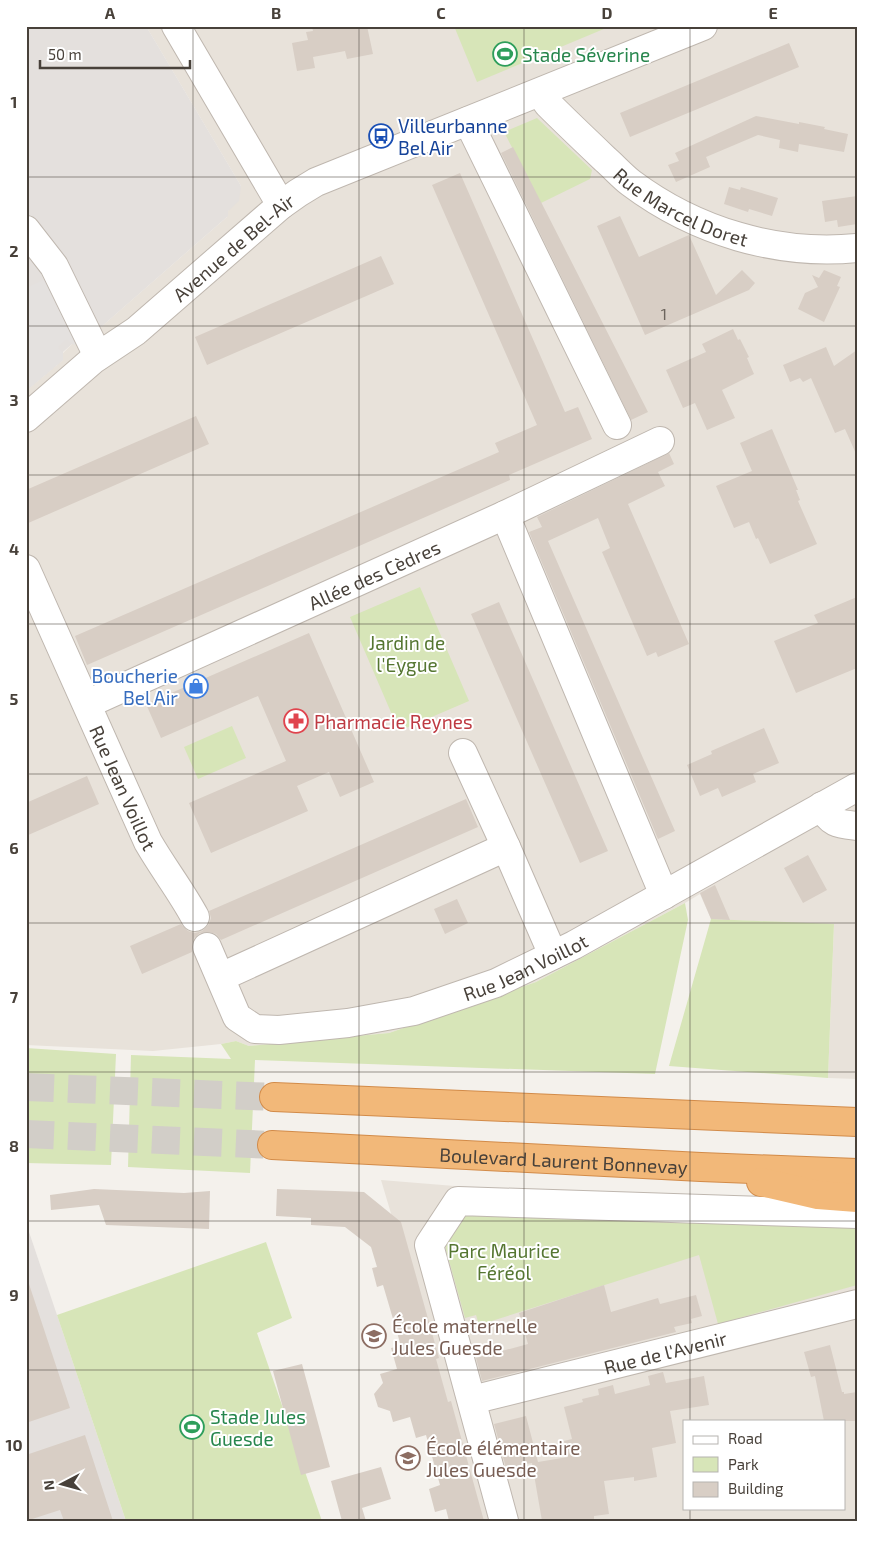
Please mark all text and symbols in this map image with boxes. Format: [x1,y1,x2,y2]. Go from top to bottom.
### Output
text: A [105,3,116,22]
text: B [271,3,281,22]
text: C [436,3,446,22]
text: D [602,3,613,22]
text: E [768,3,778,22]
scale bar [40,38,190,70]
sports icon: Stade Séverine [492,41,518,67]
place label: Stade Séverine [522,43,650,66]
text: 50 m [48,45,82,63]
text: 1 [11,92,17,111]
place label: Villeurbanne Bel Air [398,114,508,159]
bus stop icon: Villeurbanne Bel Air [368,123,394,149]
street label: Rue Marcel Doret [609,162,751,250]
street label: Avenue de Bel-Air [168,188,299,306]
text: 2 [9,241,19,260]
house number: 1 [661,304,667,323]
text: 3 [9,390,19,409]
street label: Allée des Cèdres [305,534,443,614]
text: 4 [9,539,19,558]
park label: Jardin de l'Eygue [369,631,445,676]
place label: Boucherie Bel Air [92,664,178,709]
shop icon: Boucherie Bel Air [183,673,209,699]
text: 5 [10,689,19,708]
pharmacy icon: Pharmacie Reynes [283,708,309,734]
place label: Pharmacie Reynes [314,710,473,733]
street label: Rue Jean Voillot [86,721,162,854]
text: 6 [9,838,19,857]
street label: Rue Jean Voillot [460,928,591,1005]
text: 7 [10,987,19,1006]
text: 8 [9,1136,19,1155]
street label: Boulevard Laurent Bonnevay [439,1142,688,1178]
park label: Parc Maurice Féréol [448,1239,560,1284]
text: 9 [9,1285,19,1304]
place label: École maternelle Jules Guesde [392,1314,538,1359]
school or university icon: École maternelle Jules Guesde [361,1323,387,1349]
street label: Rue de l'Avenir [601,1325,729,1378]
place label: Stade Jules Guesde [210,1405,306,1450]
sports icon: Stade Jules Guesde [179,1414,205,1440]
legend [683,1420,846,1510]
text: Road [728,1429,763,1447]
text: 10 [5,1435,23,1454]
place label: École élémentaire Jules Guesde [426,1436,581,1481]
school or university icon: École élémentaire Jules Guesde [395,1445,421,1471]
text: Park [728,1455,759,1473]
north arrow [38,1460,88,1510]
text: N [40,1479,58,1491]
text: Building [728,1479,784,1497]

